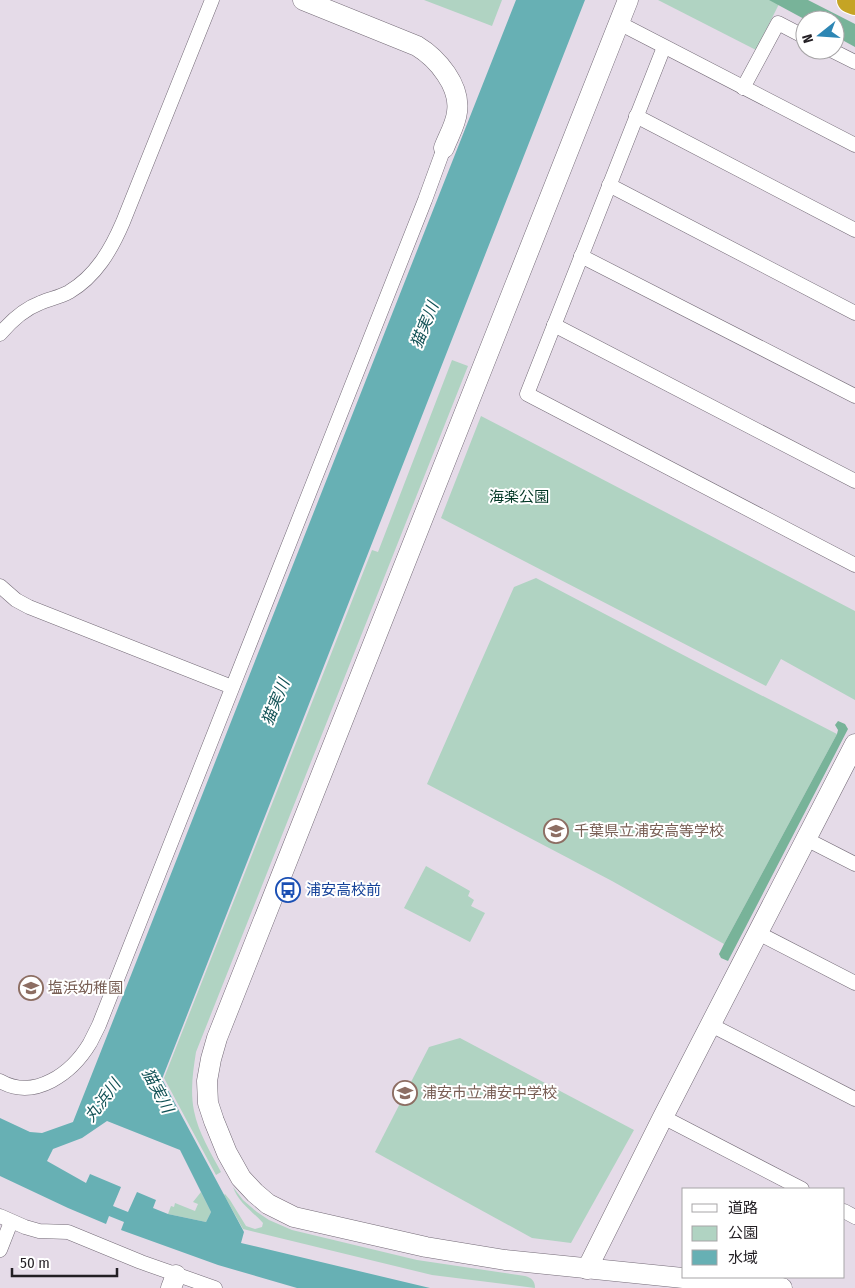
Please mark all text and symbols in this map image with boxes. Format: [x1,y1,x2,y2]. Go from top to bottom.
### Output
north arrow [795,10,845,60]
text: N [799,32,817,45]
water label: 猫実川 [407,298,443,351]
park label: 海楽公園 [489,488,549,506]
water label: 猫実川 [258,675,294,728]
school or university icon: 千葉県立浦安高等学校 [543,818,569,844]
place label: 千葉県立浦安高等学校 [574,822,724,840]
bus stop icon: 浦安高校前 [275,877,301,903]
place label: 浦安高校前 [306,881,381,899]
school or university icon: 塩浜幼稚園 [18,975,44,1001]
place label: 塩浜幼稚園 [48,979,123,997]
water label: 猫実川 [138,1065,178,1118]
water label: 丸浜川 [80,1074,126,1125]
school or university icon: 浦安市立浦安中学校 [392,1080,418,1106]
place label: 浦安市立浦安中学校 [422,1084,557,1102]
legend [682,1188,845,1278]
text: 道路 [728,1199,758,1217]
text: 公園 [728,1224,758,1242]
scale bar [12,1246,118,1278]
text: 水域 [728,1249,758,1267]
text: 50 m [20,1254,50,1272]

